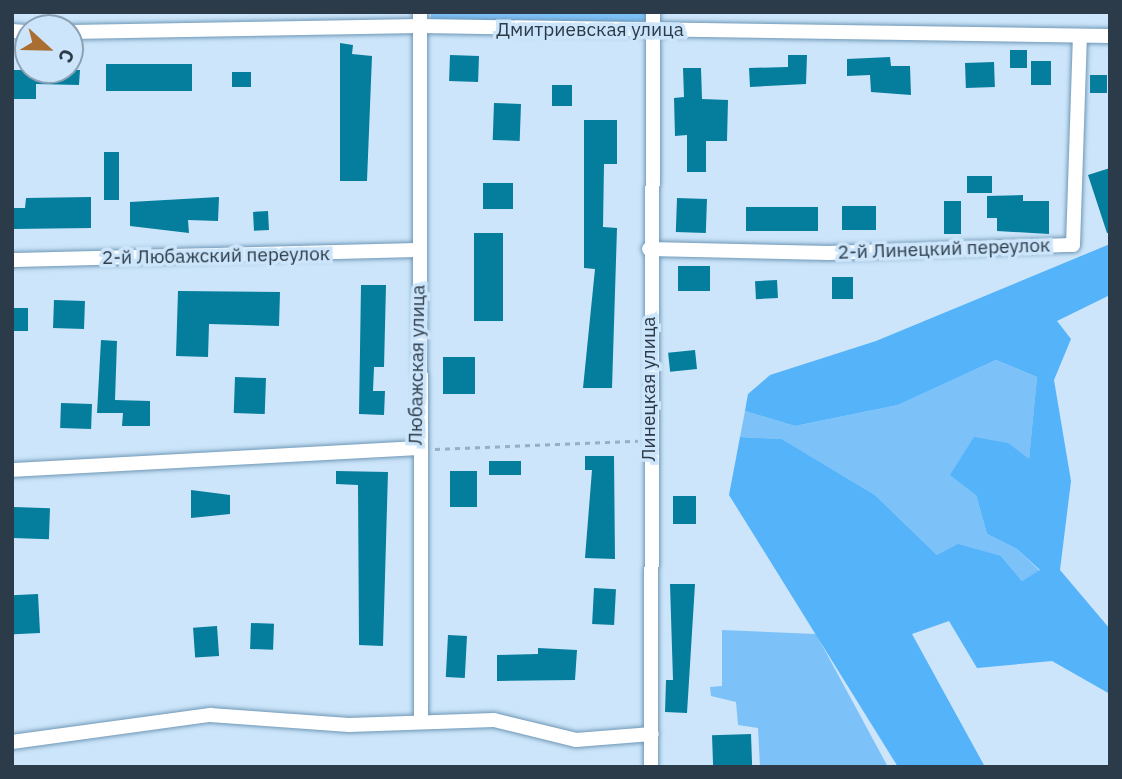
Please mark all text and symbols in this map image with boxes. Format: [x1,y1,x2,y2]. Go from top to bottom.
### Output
north arrow [14,14,84,84]
street label: Дмитриевская улица [496,19,684,41]
text: С [53,46,80,66]
street label: 2-й Линецкий переулок [837,234,1051,264]
street label: 2-й Любажский переулок [102,243,330,269]
street label: Любажская улица [404,285,430,445]
street label: Линецкая улица [638,317,660,461]

